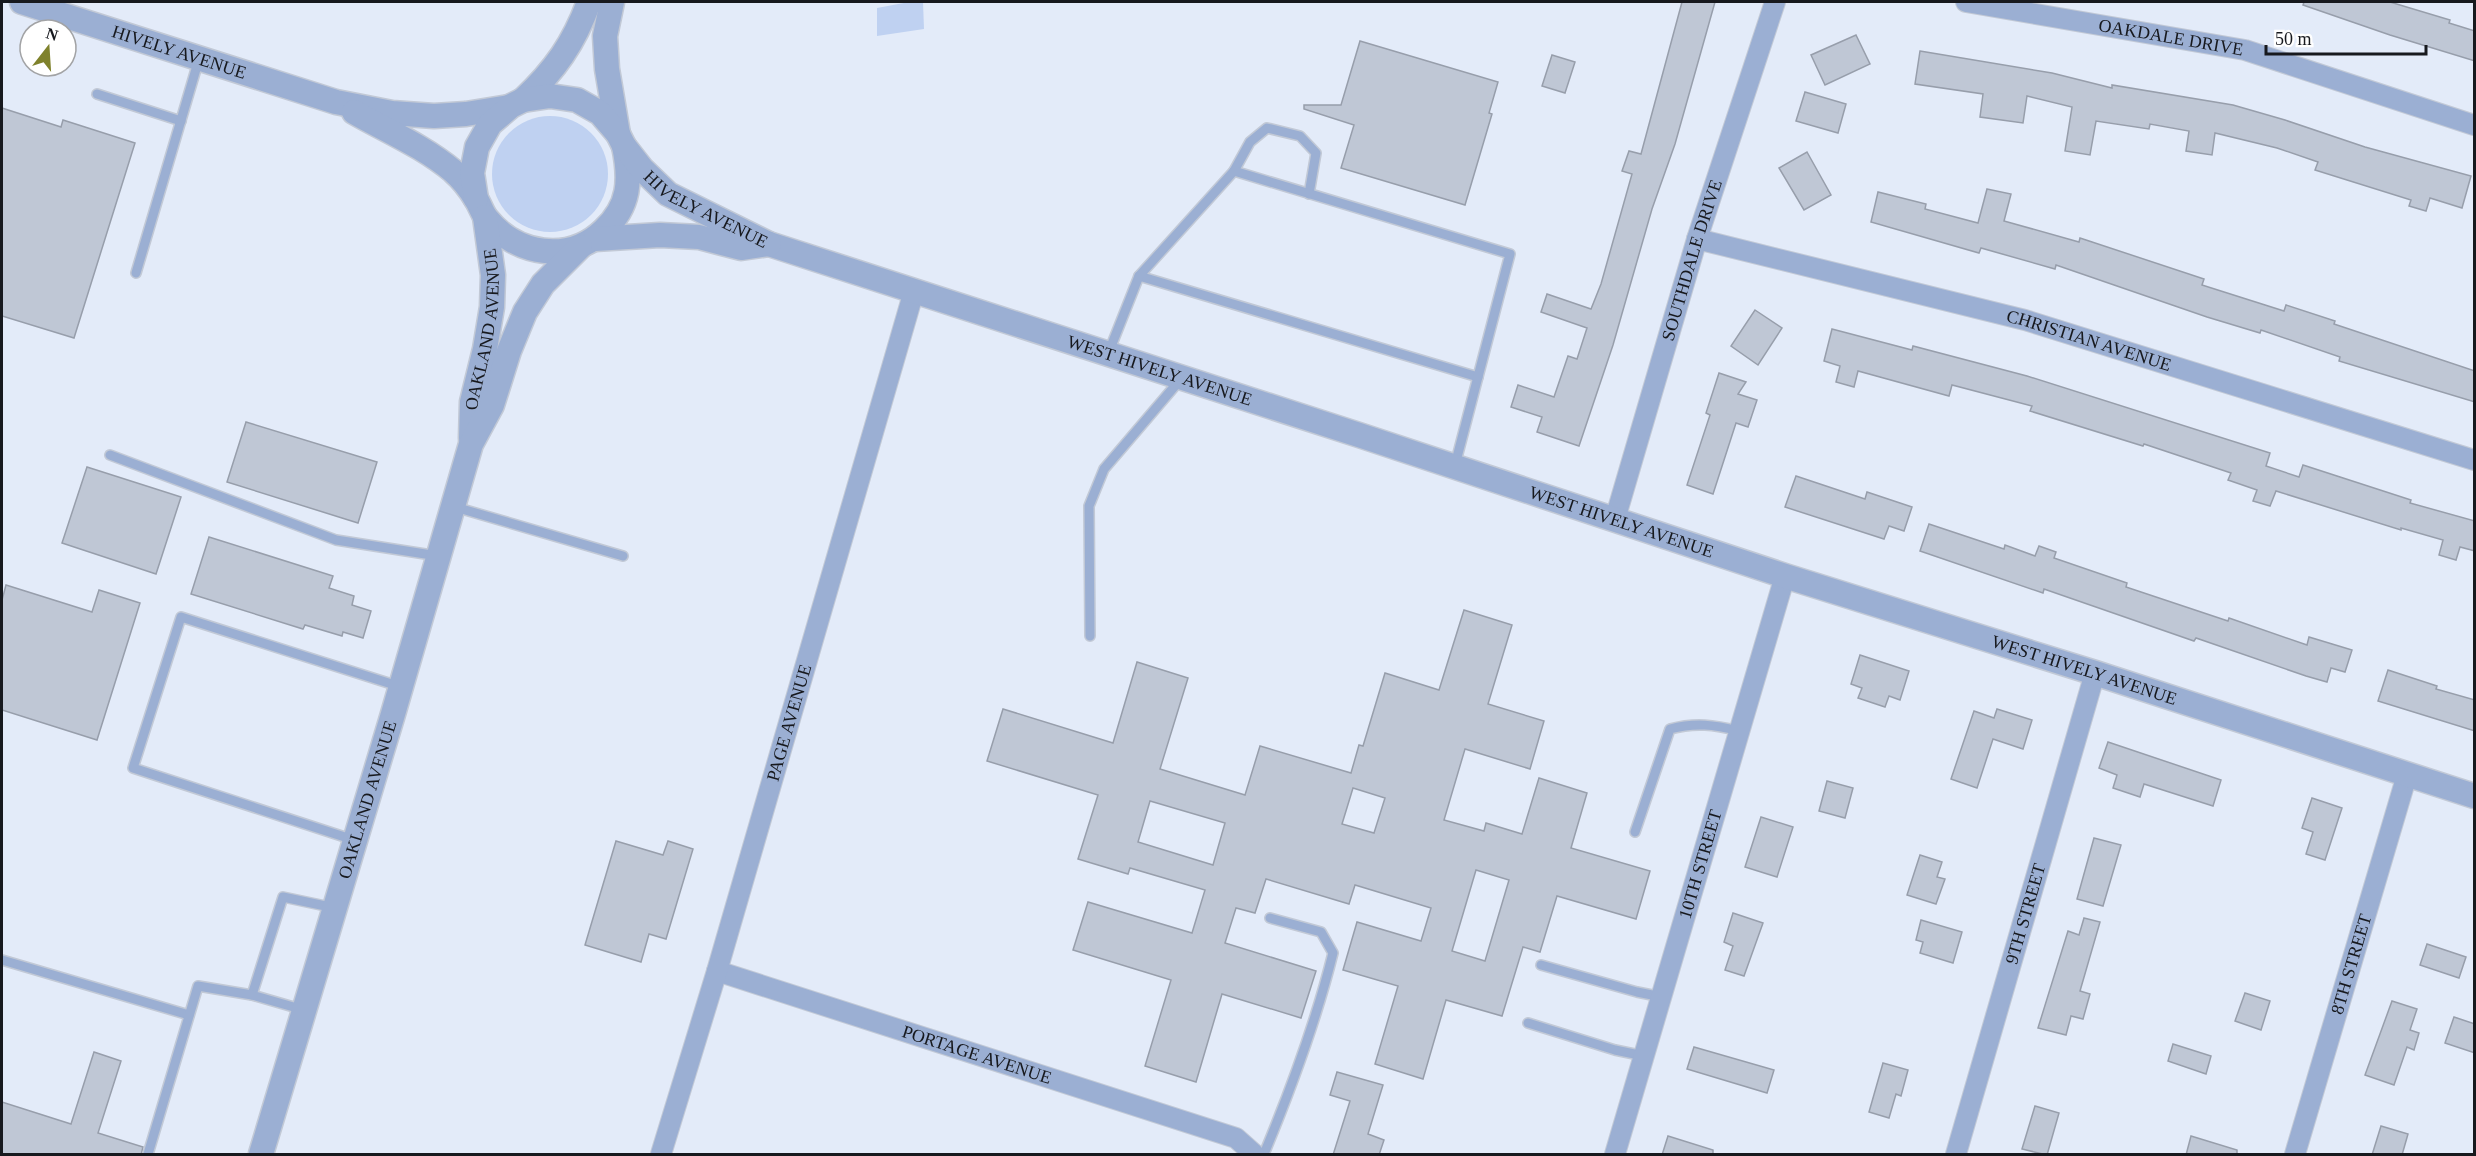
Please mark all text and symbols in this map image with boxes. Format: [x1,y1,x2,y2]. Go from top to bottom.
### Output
street label: OAKDALE DRIVE [2097,15,2245,60]
north arrow [18,18,78,78]
scale bar [2266,18,2426,56]
street label: HIVELY AVENUE [110,21,249,83]
text: N [44,24,61,44]
text: 50 m [2275,29,2312,49]
street label: HIVELY AVENUE [640,166,771,252]
street label: SOUTHDALE DRIVE [1658,177,1726,343]
street label: OAKLAND AVENUE [462,247,503,410]
street label: CHRISTIAN AVENUE [2005,306,2174,375]
street label: WEST HIVELY AVENUE [1065,331,1255,410]
street label: WEST HIVELY AVENUE [1527,482,1716,562]
street label: WEST HIVELY AVENUE [1989,631,2179,709]
street label: PAGE AVENUE [763,662,815,783]
street label: OAKLAND AVENUE [334,718,400,881]
street label: 10TH STREET [1675,807,1726,921]
street label: 9TH STREET [2001,861,2049,966]
street label: 8TH STREET [2327,912,2375,1017]
street label: PORTAGE AVENUE [900,1021,1054,1088]

